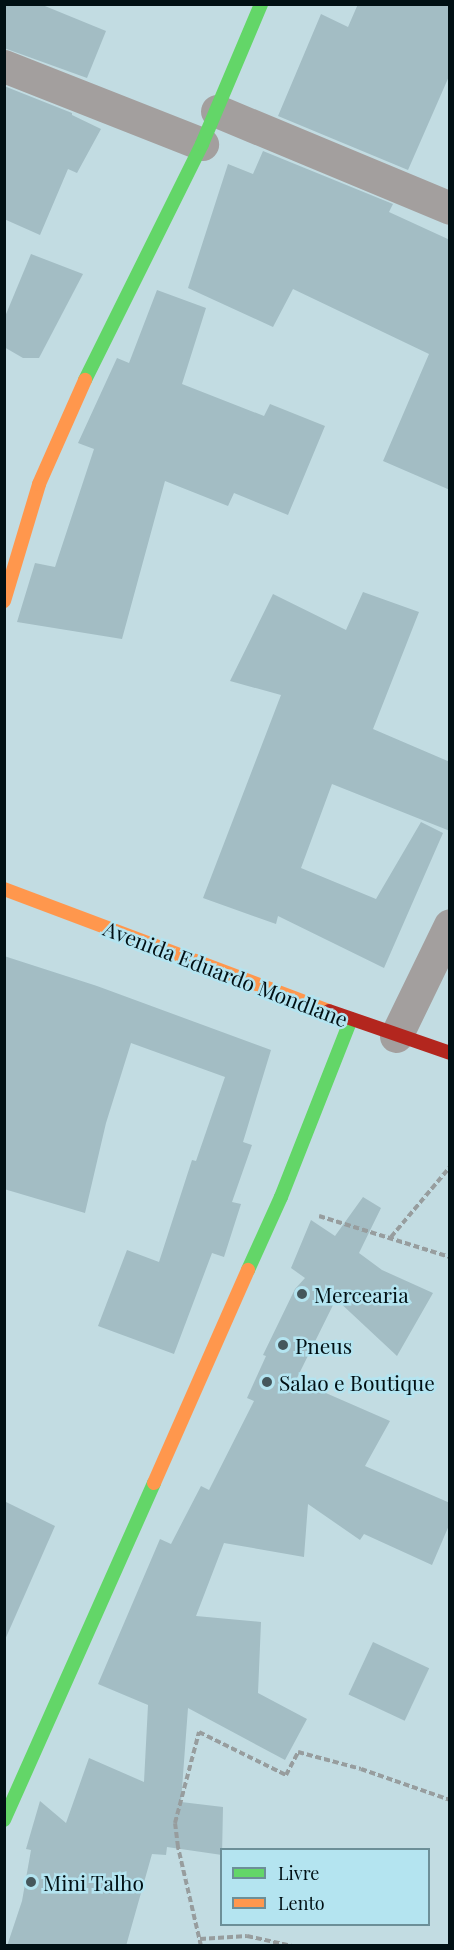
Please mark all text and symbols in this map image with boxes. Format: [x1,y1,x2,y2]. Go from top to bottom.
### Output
street label: Avenida Eduardo Mondlane [100,915,352,1031]
place label: Mercearia [314,1281,409,1307]
marker: Mercearia [295,1287,309,1301]
place label: Pneus [295,1332,352,1358]
marker: Pneus [276,1338,290,1352]
place label: Salao e Boutique [279,1369,435,1395]
marker: Salao e Boutique [260,1375,274,1389]
legend [220,1848,430,1926]
text: Livre [278,1861,319,1885]
place label: Mini Talho [43,1869,144,1895]
marker: Mini Talho [24,1875,38,1889]
text: Lento [278,1891,325,1915]

